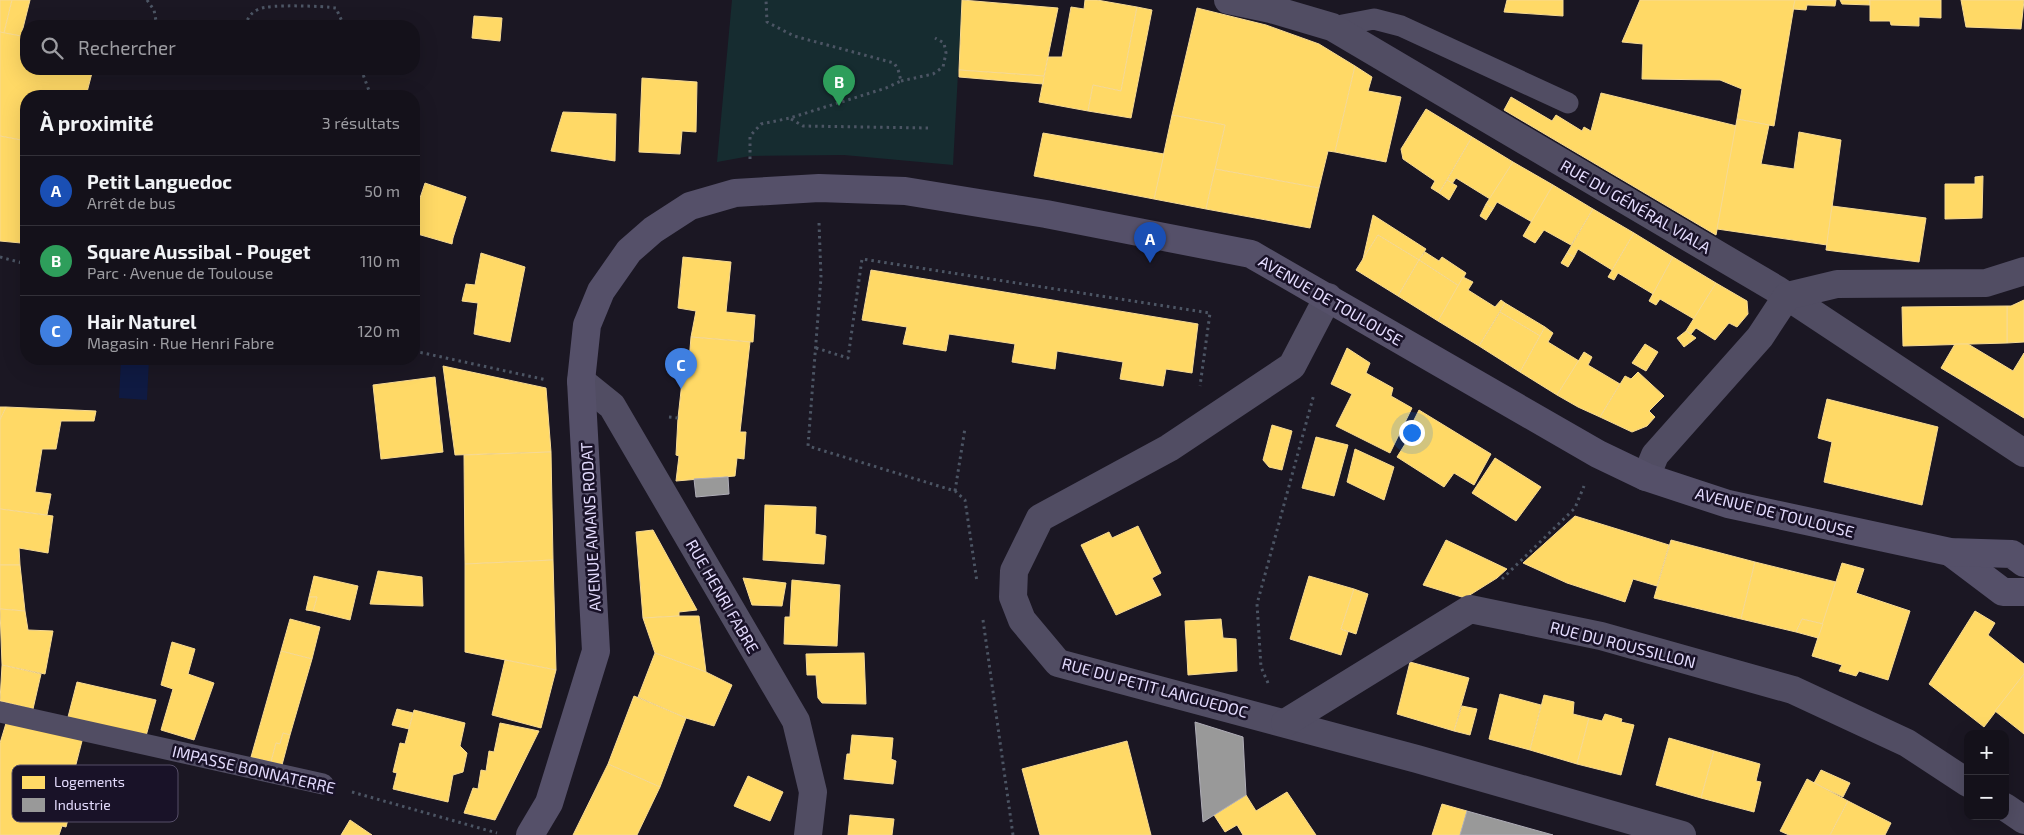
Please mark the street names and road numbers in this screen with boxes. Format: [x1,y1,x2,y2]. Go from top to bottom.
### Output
street label: RUE DU GÉNÉRAL VIALA [1558,155,1714,257]
street label: AVENUE DE TOULOUSE [1256,251,1406,349]
street label: AVENUE AMANS RODAT [576,442,604,612]
street label: AVENUE DE TOULOUSE [1694,483,1856,541]
street label: RUE HENRI FABRE [683,536,763,656]
street label: RUE DU ROUSSILLON [1548,617,1698,671]
street label: RUE DU PETIT LANGUEDOC [1060,653,1250,721]
street label: IMPASSE BONNATERRE [171,741,337,797]

